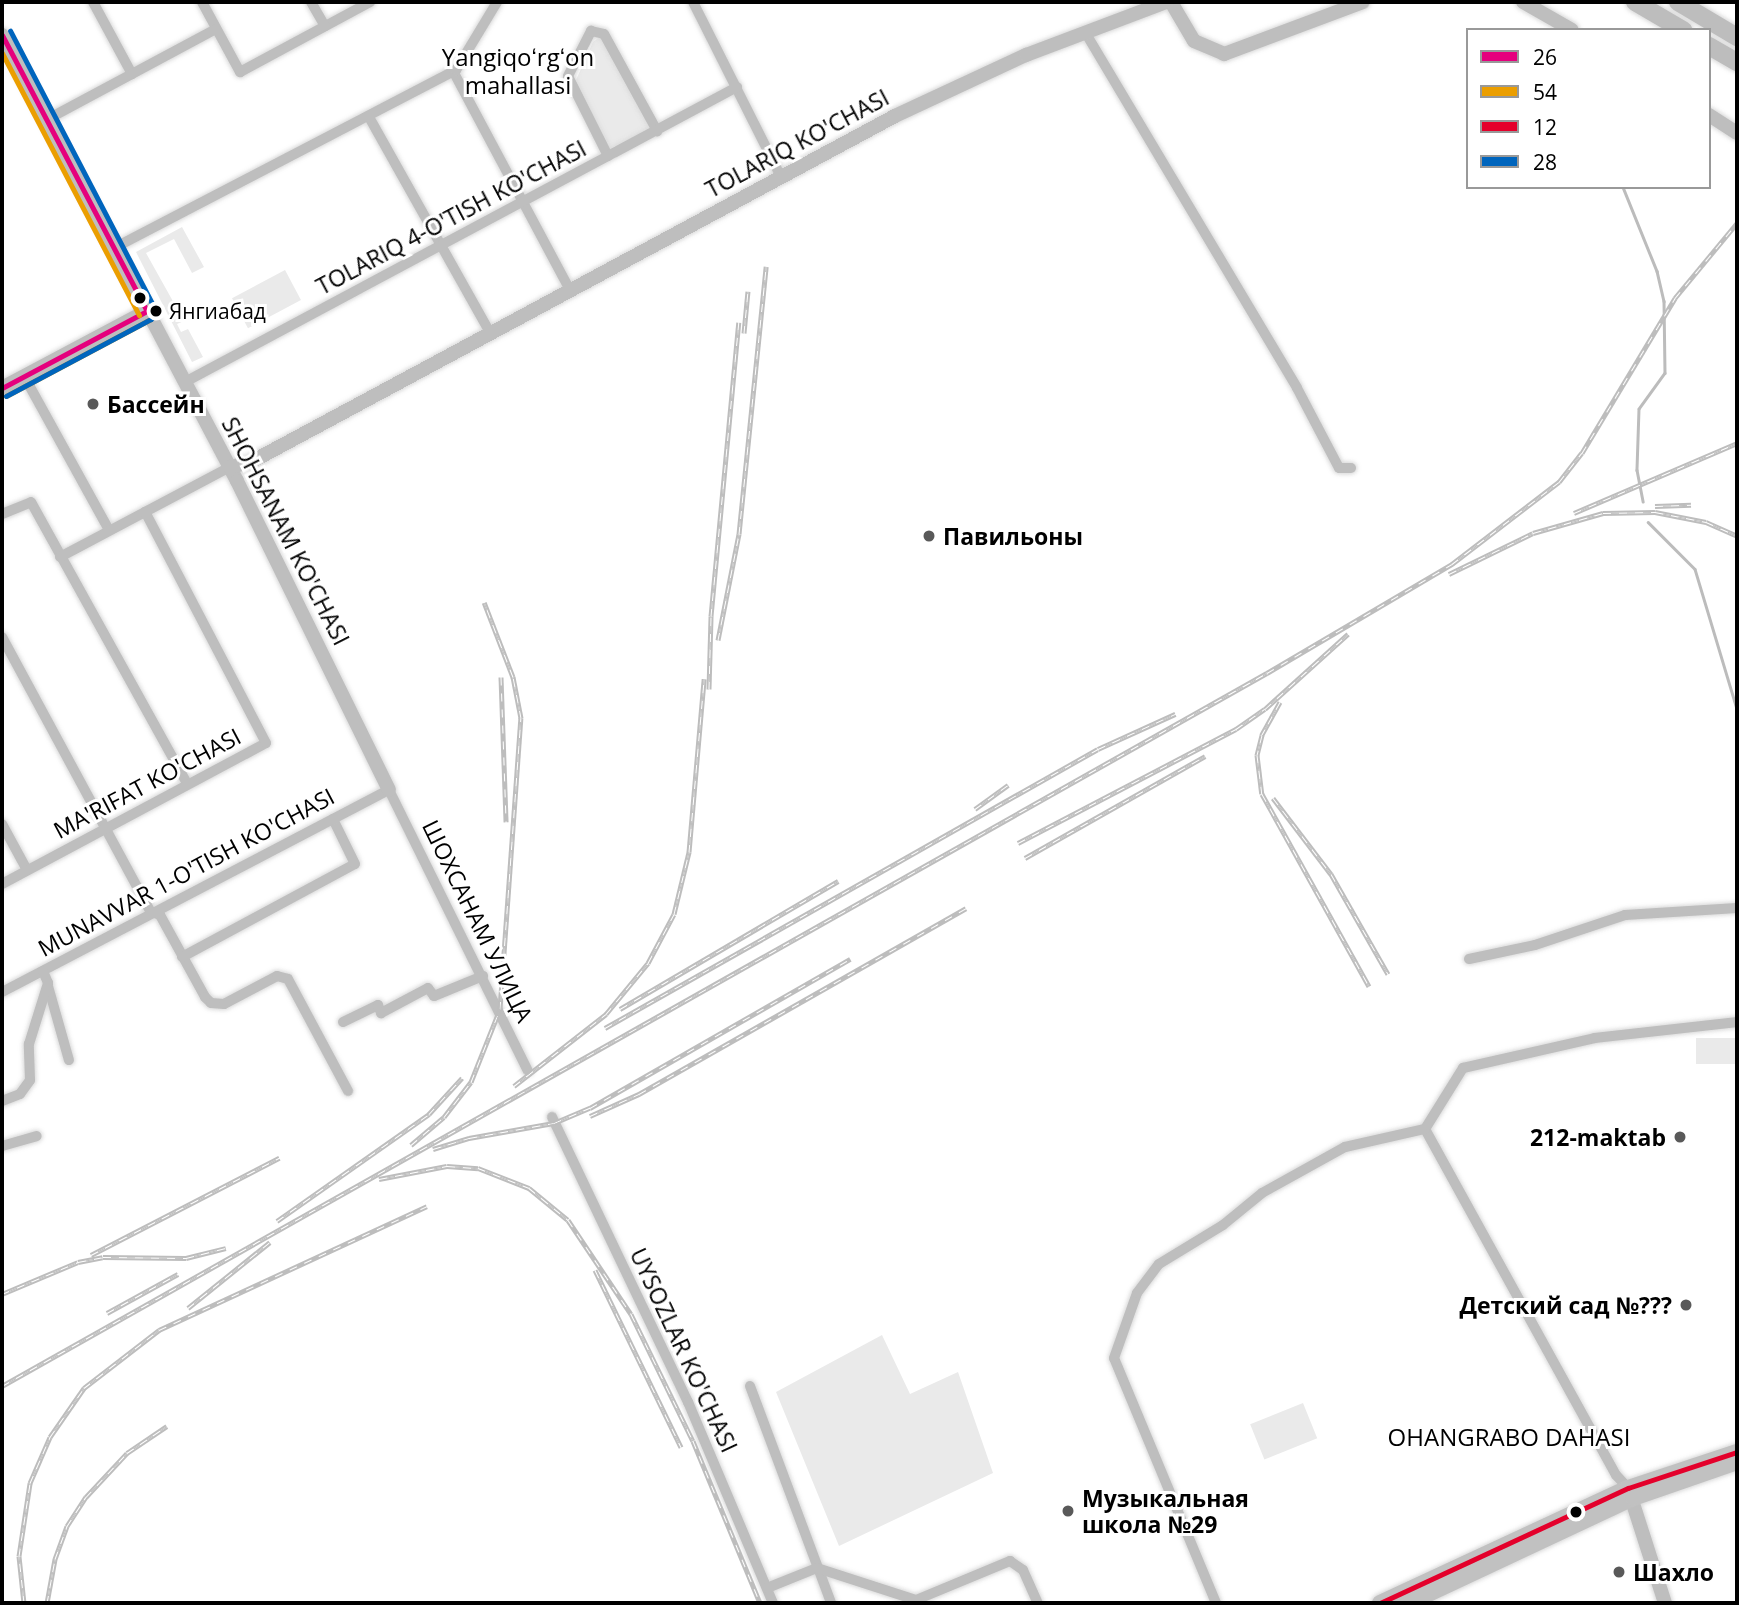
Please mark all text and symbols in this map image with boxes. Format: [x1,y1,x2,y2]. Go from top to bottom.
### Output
legend [1466,28,1711,189]
district label: Yangiqoʻrgʻon mahallasi [442,43,594,99]
text: 26 [1533,43,1557,71]
text: 54 [1533,78,1557,106]
street label: TOLARIQ KO'CHASI [701,83,893,203]
text: 12 [1533,113,1557,141]
street label: TOLARIQ 4-O'TISH KO'CHASI [311,134,591,300]
text: 28 [1533,148,1557,176]
unlabelled marker [133,291,147,305]
place label: Янгиабад [169,298,266,324]
marker: Янгиабад [149,304,163,318]
place label: Бассейн [107,390,205,418]
marker: Бассейн [85,396,101,412]
street label: SHOHSANAM KO'CHASI [216,412,356,650]
place label: Павильоны [943,522,1083,550]
marker: Павильоны [921,528,937,544]
street label: MA'RIFAT KO'CHASI [49,722,245,844]
street label: MUNAVVAR 1-O'TISH KO'CHASI [33,782,339,962]
street label: ШОХСАНАМ УЛИЦА [417,815,539,1027]
place label: 212-maktab [1530,1123,1666,1151]
marker: 212-maktab [1672,1129,1688,1145]
street label: UYSOZLAR KO'CHASI [625,1244,743,1456]
place label: Детский сад №??? [1459,1291,1672,1319]
marker: Детский сад №??? [1678,1297,1694,1313]
district label: OHANGRABO DAHASI [1374,1423,1644,1451]
place label: Музыкальная школа №29 [1082,1484,1249,1538]
marker: Музыкальная школа №29 [1060,1503,1076,1519]
unlabelled marker [1569,1505,1583,1519]
place label: Шахло [1633,1558,1714,1586]
marker: Шахло [1611,1564,1627,1580]

